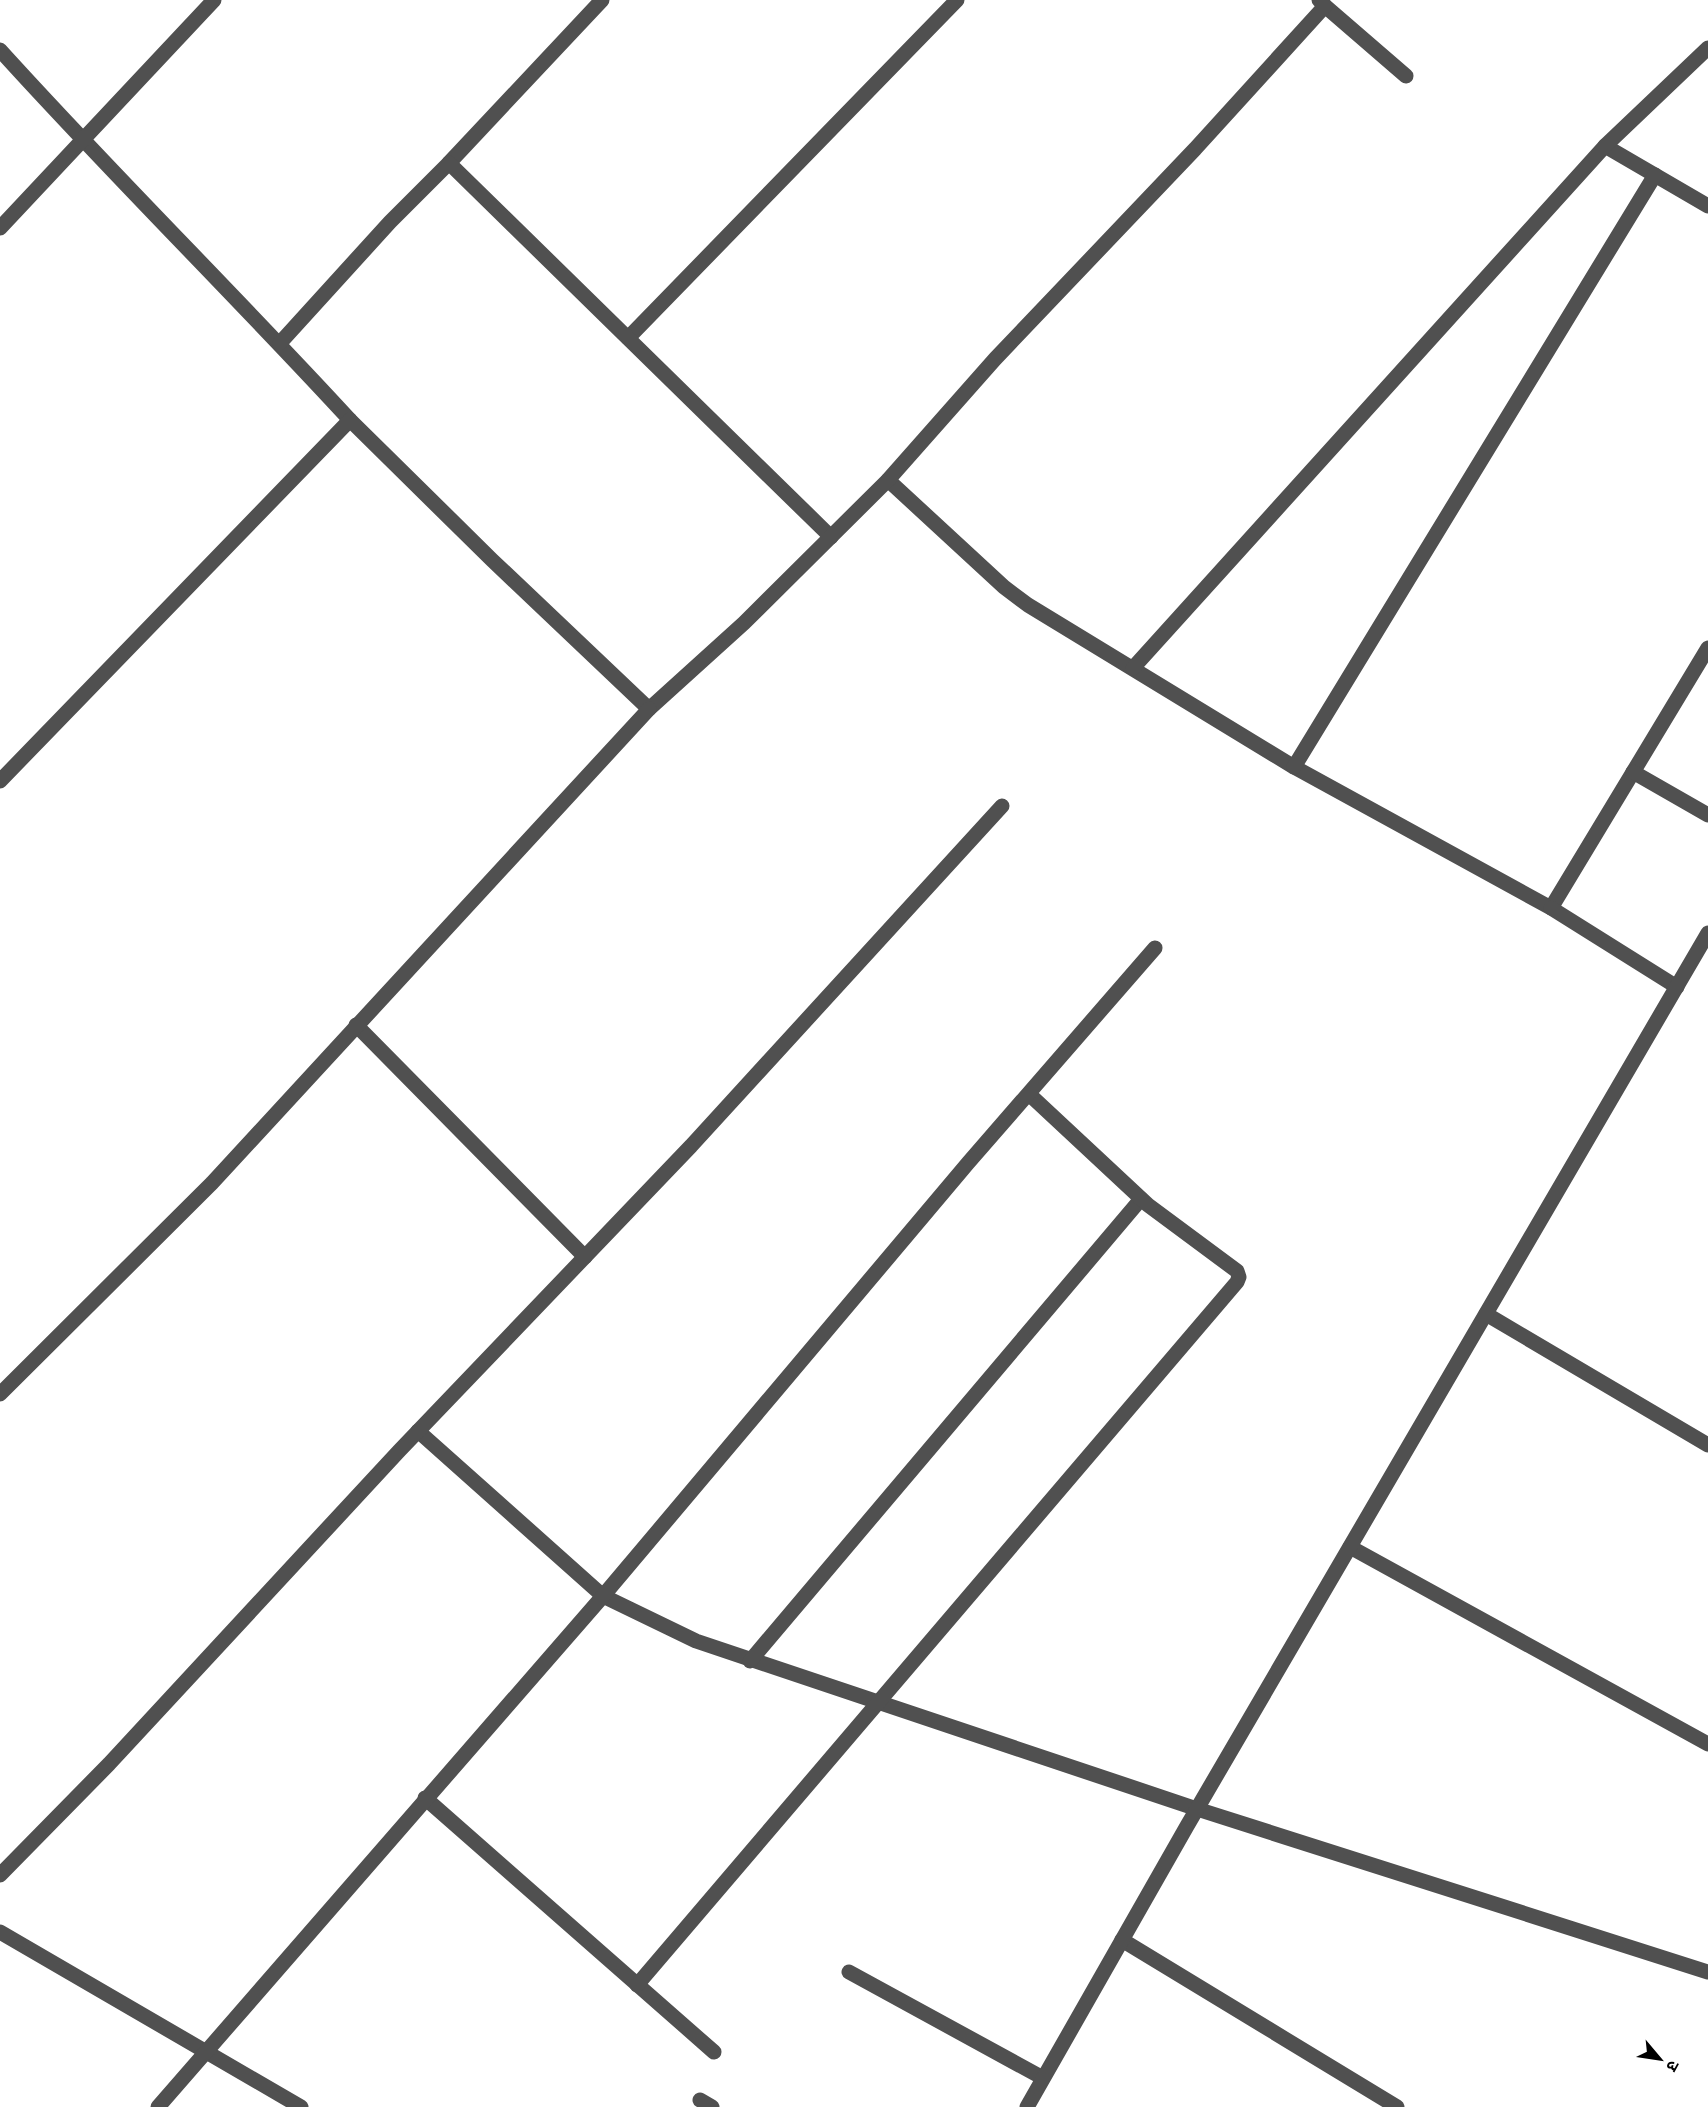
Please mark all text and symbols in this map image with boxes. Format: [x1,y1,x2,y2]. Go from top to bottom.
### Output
north arrow [1630,2029,1690,2089]
text: उ [1662,2057,1683,2075]

